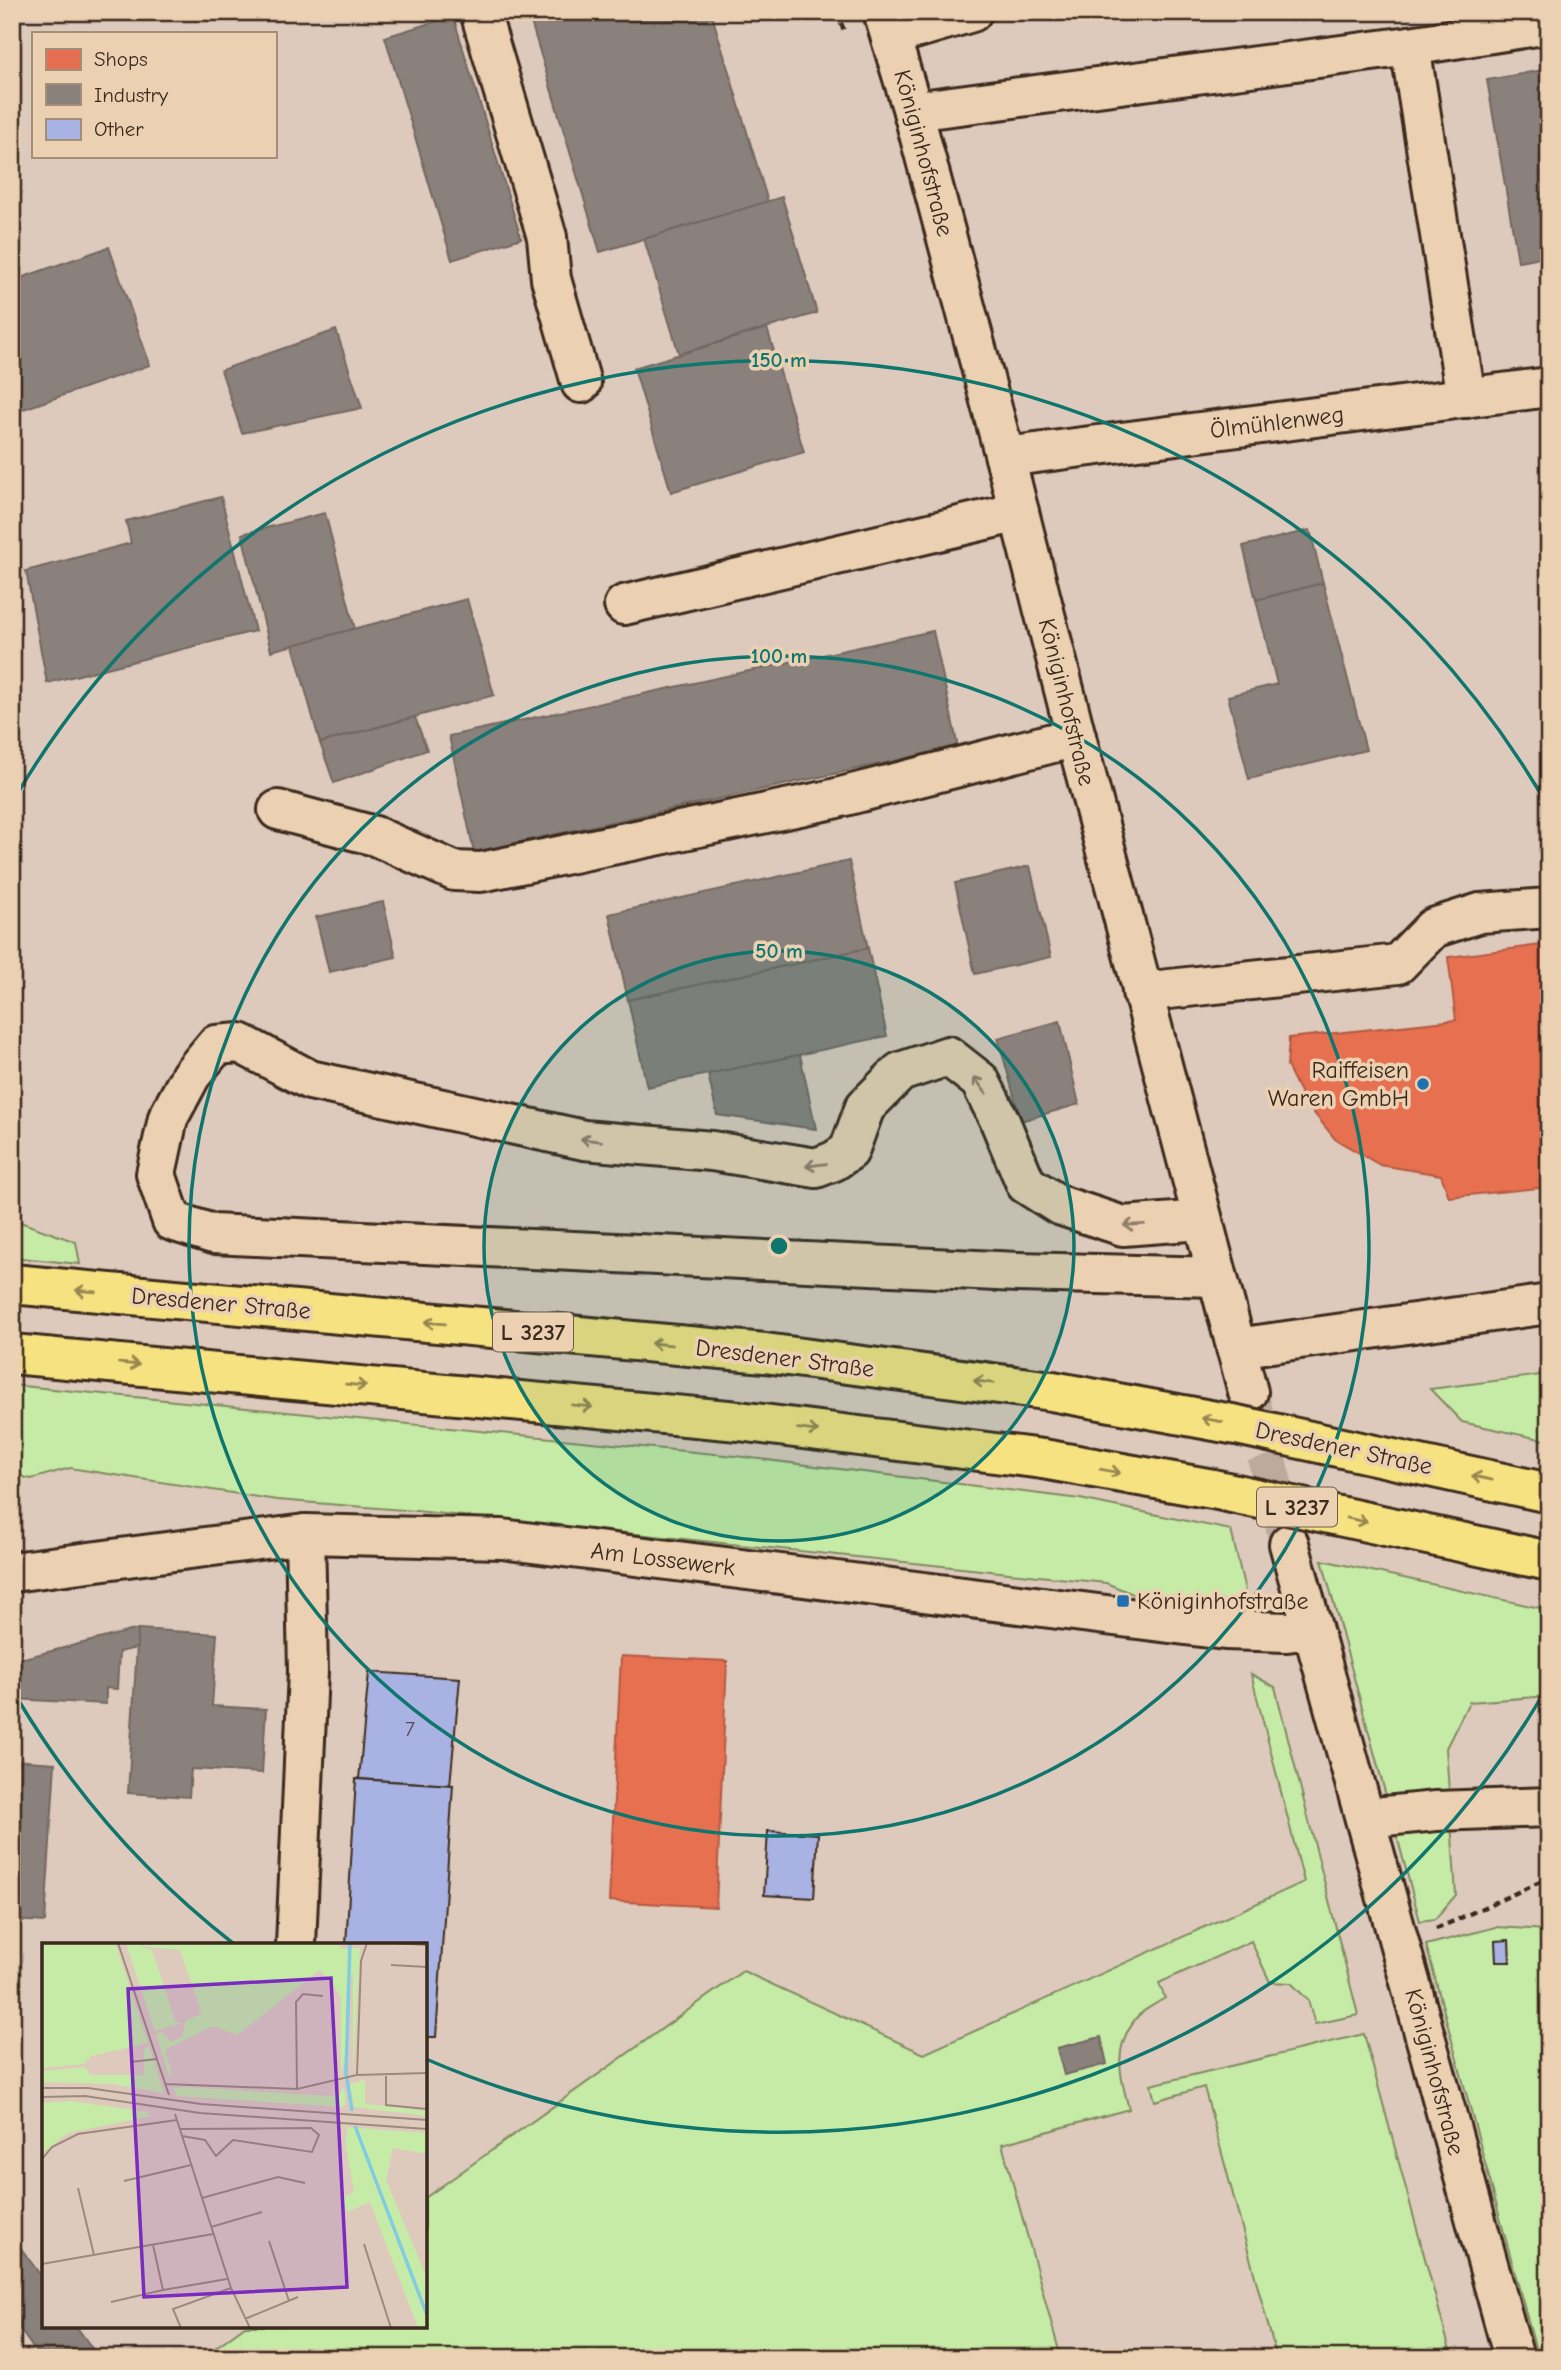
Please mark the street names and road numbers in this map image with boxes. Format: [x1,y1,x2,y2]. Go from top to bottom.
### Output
street label: Königinhofstraße [888,67,960,239]
street label: Ölmühlenweg [1208,400,1346,444]
street label: Königinhofstraße [1033,615,1101,789]
street label: Dresdener Straße [130,1281,312,1325]
road number: L 3237 [493,1312,573,1352]
street label: Dresdener Straße [694,1333,876,1383]
street label: Dresdener Straße [1253,1416,1435,1480]
road number: L 3237 [1257,1488,1337,1526]
street label: Am Lossewerk [589,1536,737,1582]
street label: Königinhofstraße [1399,1986,1471,2158]

